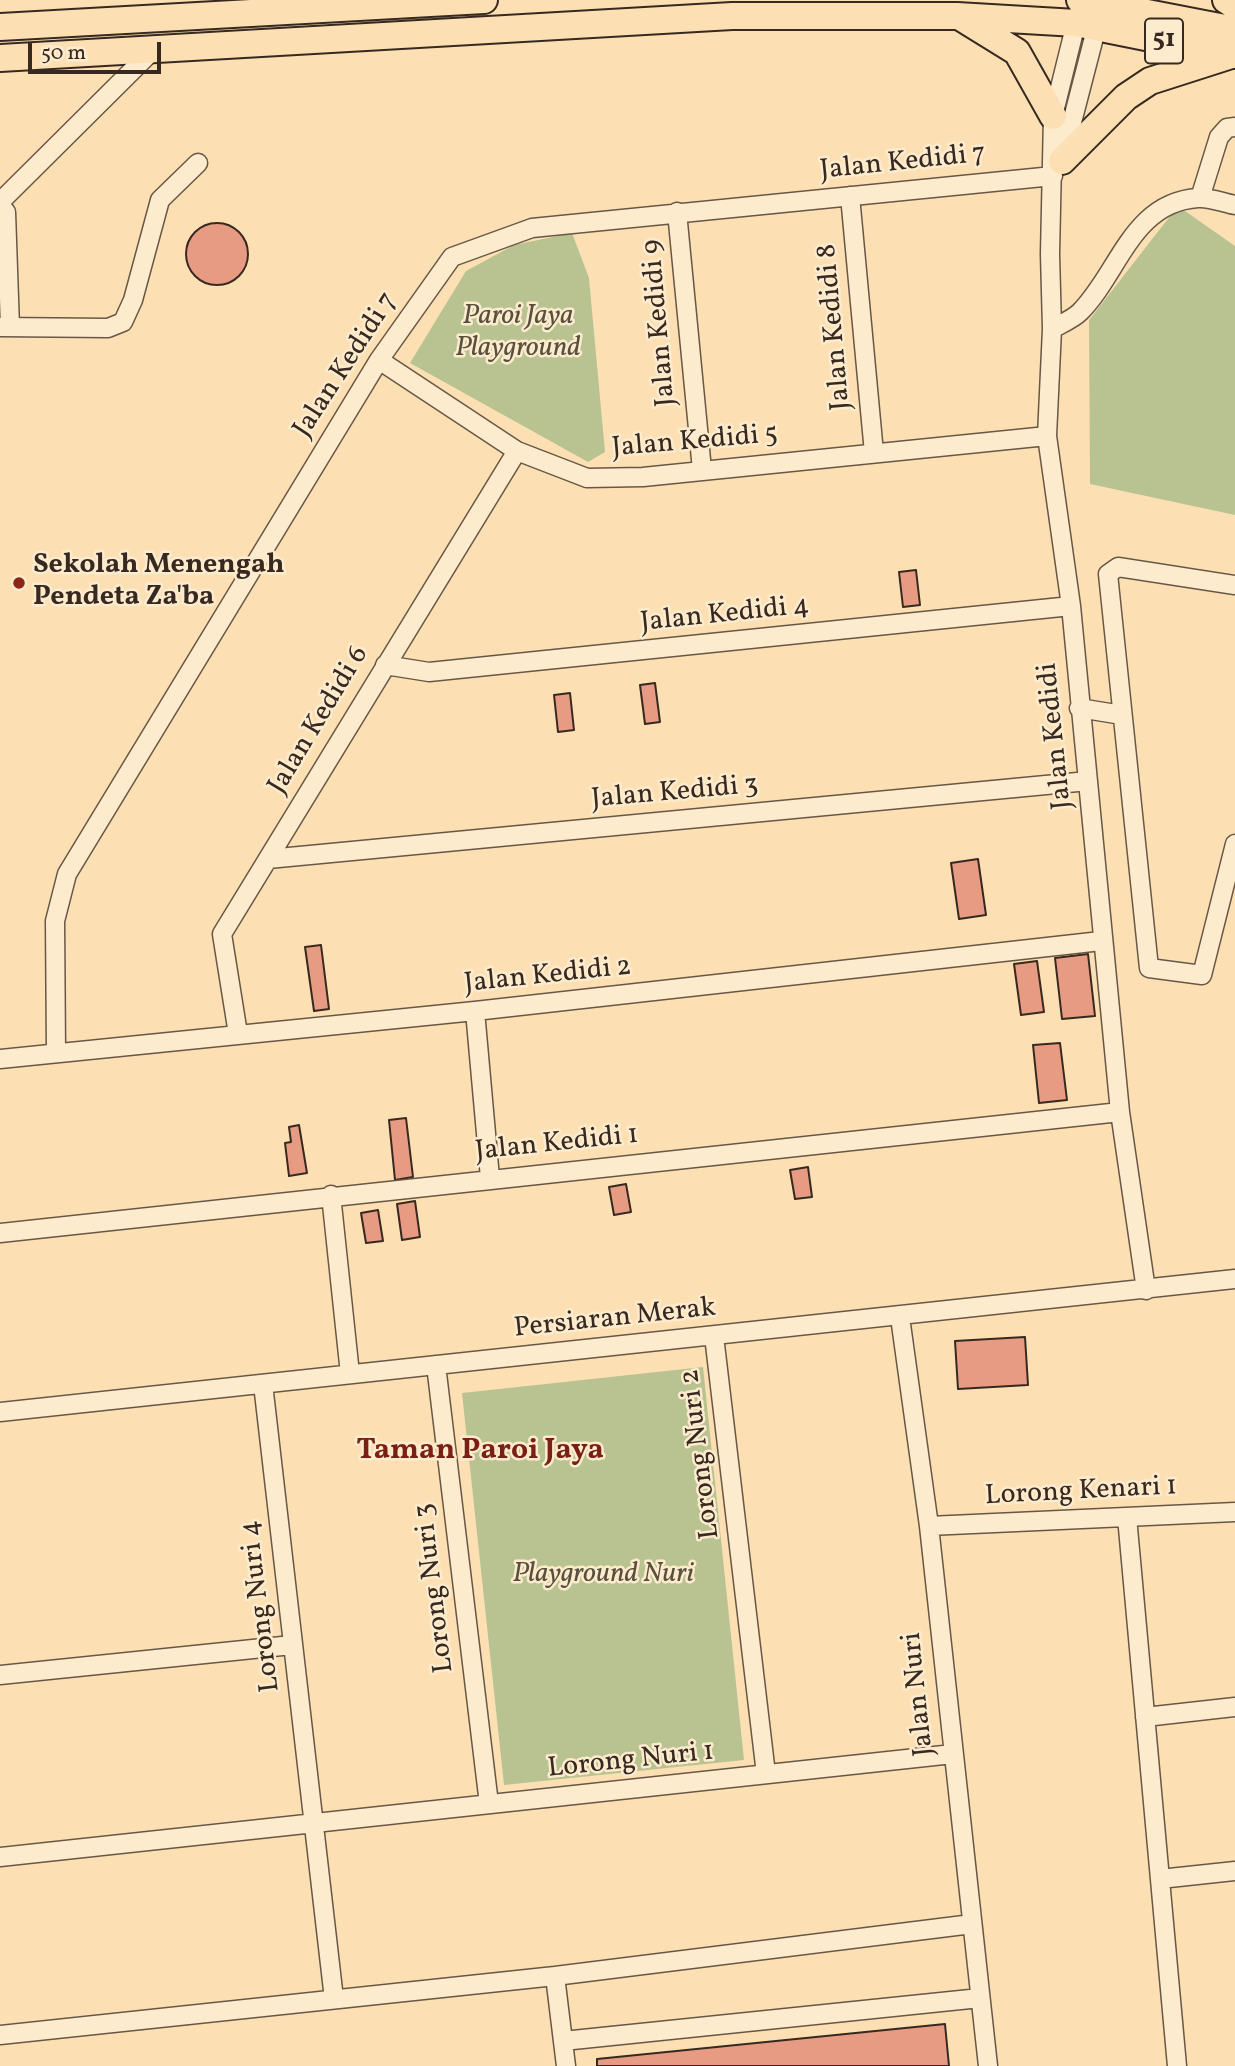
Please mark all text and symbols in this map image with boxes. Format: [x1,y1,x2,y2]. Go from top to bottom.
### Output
road number: 51 [1145,18,1183,64]
scale bar [32,28,164,72]
text: 50 m [41,39,86,68]
street label: Jalan Kedidi 7 [818,139,988,189]
street label: Jalan Kedidi 9 [637,238,685,408]
street label: Jalan Kedidi 8 [812,242,860,412]
street label: Jalan Kedidi 7 [288,287,406,445]
park label: Paroi Jaya Playground [455,301,581,367]
street label: Jalan Kedidi 5 [611,419,779,467]
place label: Sekolah Menengah Pendeta Za'ba [33,550,285,616]
marker: Sekolah Menengah Pendeta Za'ba [11,575,27,591]
street label: Jalan Kedidi 4 [639,590,811,642]
street label: Jalan Kedidi 6 [263,641,377,801]
street label: Jalan Kedidi [1033,661,1081,811]
street label: Jalan Kedidi 3 [590,770,760,818]
street label: Jalan Kedidi 2 [463,952,633,1002]
street label: Jalan Kedidi 1 [474,1120,640,1170]
street label: Persiaran Merak [512,1293,718,1347]
street label: Lorong Nuri 2 [675,1367,729,1541]
district label: Taman Paroi Jaya [356,1434,604,1470]
street label: Lorong Kenari 1 [984,1471,1178,1515]
street label: Lorong Nuri 3 [409,1501,463,1675]
street label: Lorong Nuri 4 [235,1518,289,1694]
park label: Playground Nuri [512,1559,694,1593]
street label: Jalan Nuri [897,1630,943,1758]
street label: Lorong Nuri 1 [546,1737,716,1787]

